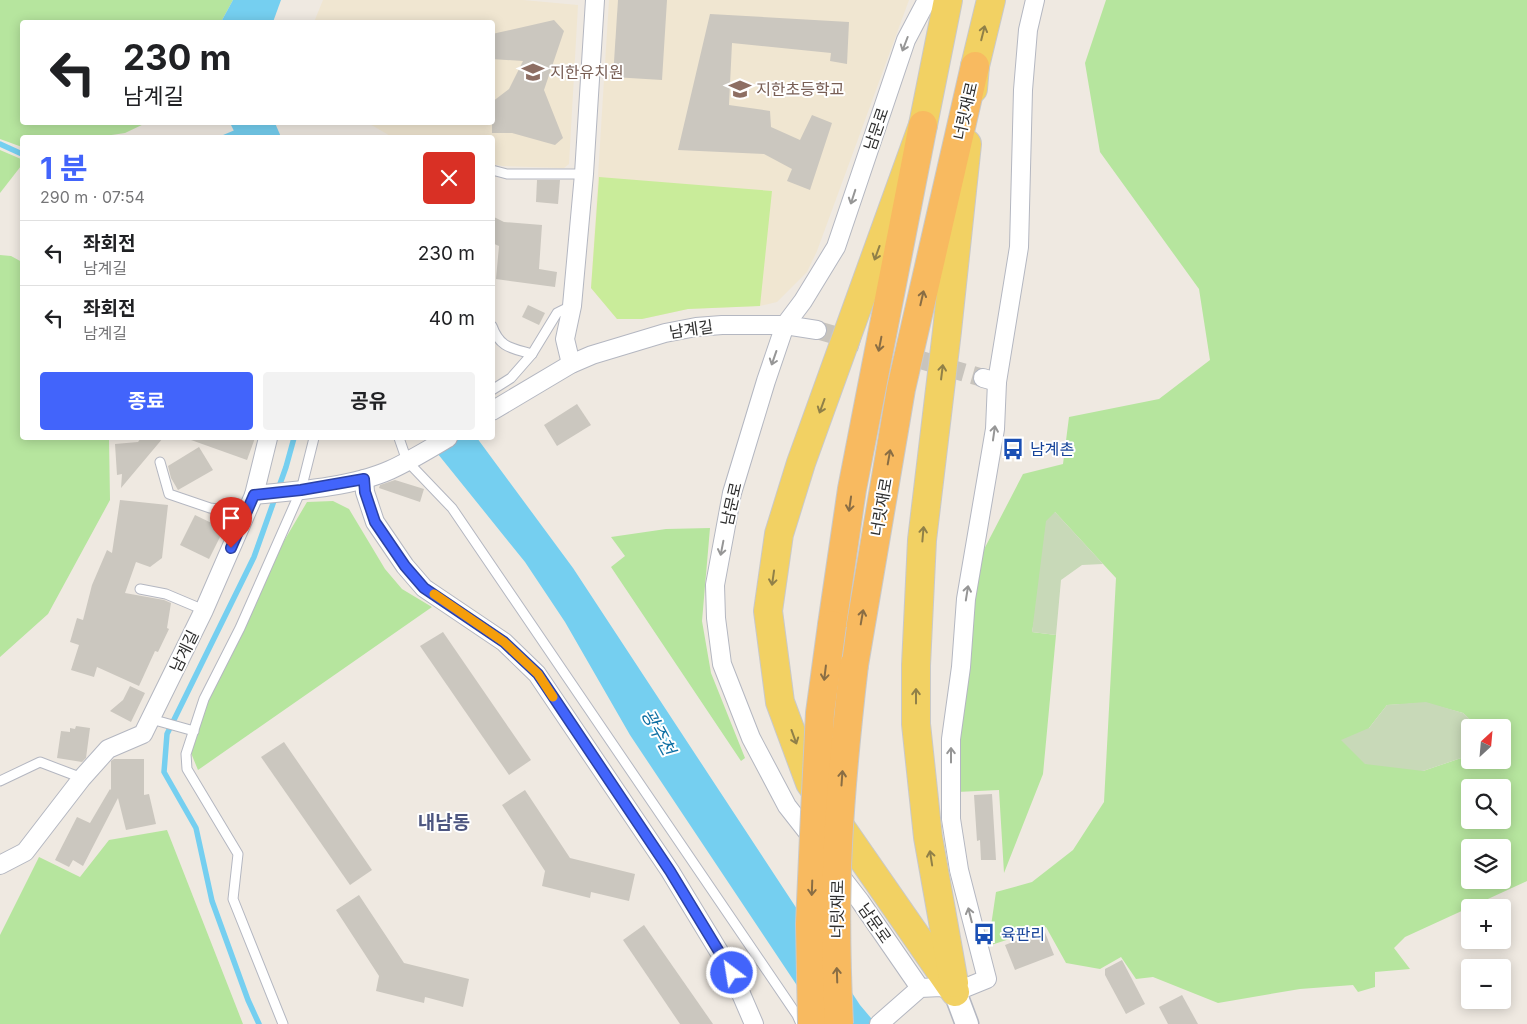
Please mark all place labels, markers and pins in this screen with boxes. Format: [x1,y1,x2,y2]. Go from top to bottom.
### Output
school or university icon: 지한유치원 [520,59,546,85]
place label: 지한유치원 [550,62,624,82]
school or university icon: 지한초등학교 [727,76,753,102]
place label: 지한초등학교 [756,79,844,99]
bus stop icon: 남계촌 [1000,436,1026,462]
place label: 남계촌 [1030,439,1074,459]
pin [210,497,252,548]
bus stop icon: 육판리 [971,921,997,947]
place label: 육판리 [1001,924,1045,944]

